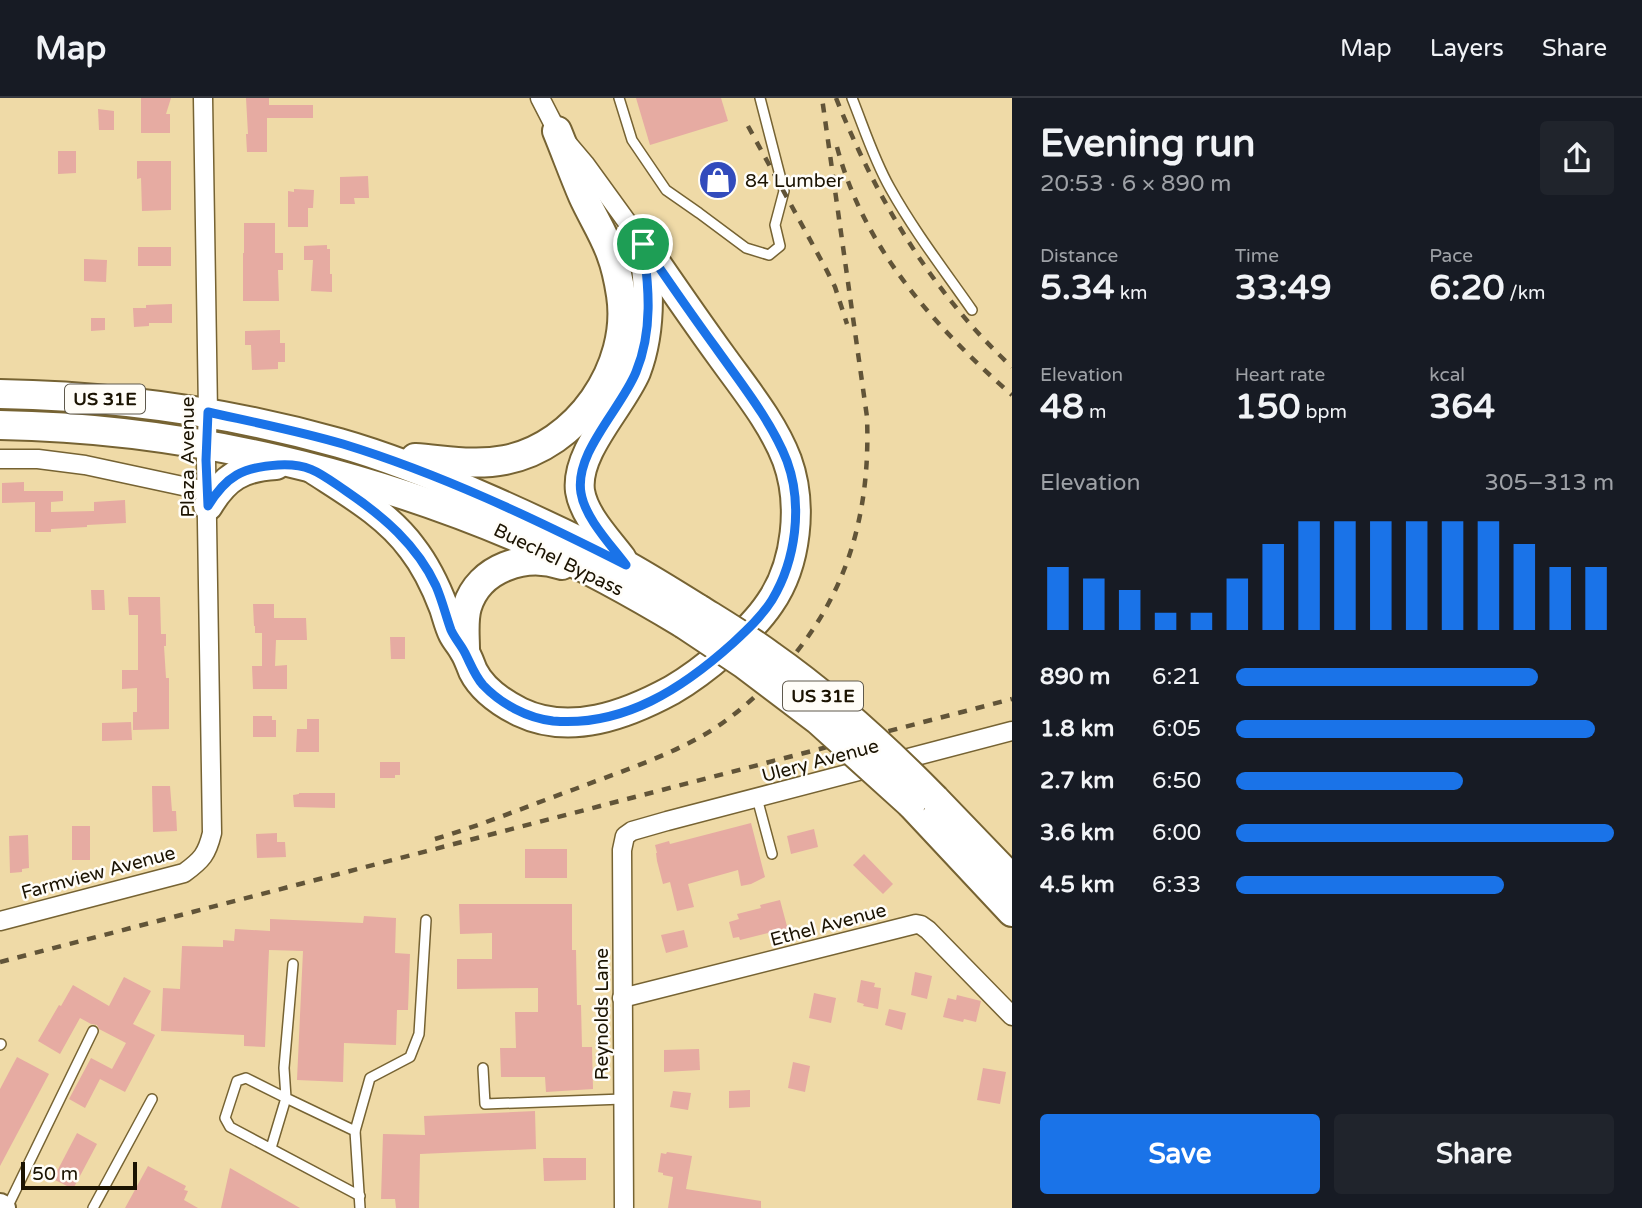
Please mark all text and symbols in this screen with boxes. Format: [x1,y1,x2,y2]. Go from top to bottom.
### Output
text: Map [35,29,106,68]
text: Map [1340,34,1392,63]
text: Layers [1430,34,1504,63]
text: Share [1542,34,1607,63]
text: Evening run [1040,121,1255,167]
button: share [1540,121,1614,195]
shop icon: 84 Lumber [697,159,739,201]
place label: 84 Lumber [745,170,845,192]
text: 20:53 · 6 × 890 m [1040,170,1231,198]
pin [613,214,673,274]
icon: arrive [624,225,662,263]
text: Distance [1040,245,1118,267]
text: Time [1235,245,1279,267]
text: Pace [1429,245,1473,267]
text: 5.34 [1040,267,1115,309]
text: 33:49 [1235,267,1332,309]
text: 6:20 [1429,267,1504,309]
text: km [1115,282,1147,304]
text: /km [1504,282,1546,304]
text: Elevation [1040,364,1123,386]
text: Heart rate [1235,364,1325,386]
text: kcal [1429,364,1465,386]
road number: US 31E [65,384,145,414]
text: 48 [1040,386,1084,428]
text: 150 [1235,386,1301,428]
text: 364 [1429,386,1495,428]
street label: Plaza Avenue [177,396,199,518]
text: m [1084,401,1106,423]
text: bpm [1301,401,1347,423]
text: Elevation [1040,469,1141,497]
text: 305–313 m [1485,469,1614,497]
street label: Buechel Bypass [490,519,627,601]
text: 890 m [1040,663,1110,691]
text: 6:21 [1152,663,1201,691]
road number: US 31E [783,682,863,710]
text: 1.8 km [1040,715,1114,743]
text: 6:05 [1152,715,1201,743]
street label: Ulery Avenue [759,735,881,787]
text: 2.7 km [1040,767,1114,795]
text: 6:50 [1152,767,1201,795]
text: 3.6 km [1040,819,1115,847]
text: 6:00 [1152,819,1201,847]
street label: Farmview Avenue [19,842,178,904]
text: 4.5 km [1040,871,1115,899]
text: 6:33 [1152,871,1201,899]
street label: Ethel Avenue [768,899,889,951]
street label: Reynolds Lane [591,948,613,1080]
button: Save [1040,1114,1320,1194]
button: Share [1334,1114,1614,1194]
scale bar [21,1159,136,1191]
text: 50 m [32,1163,78,1185]

